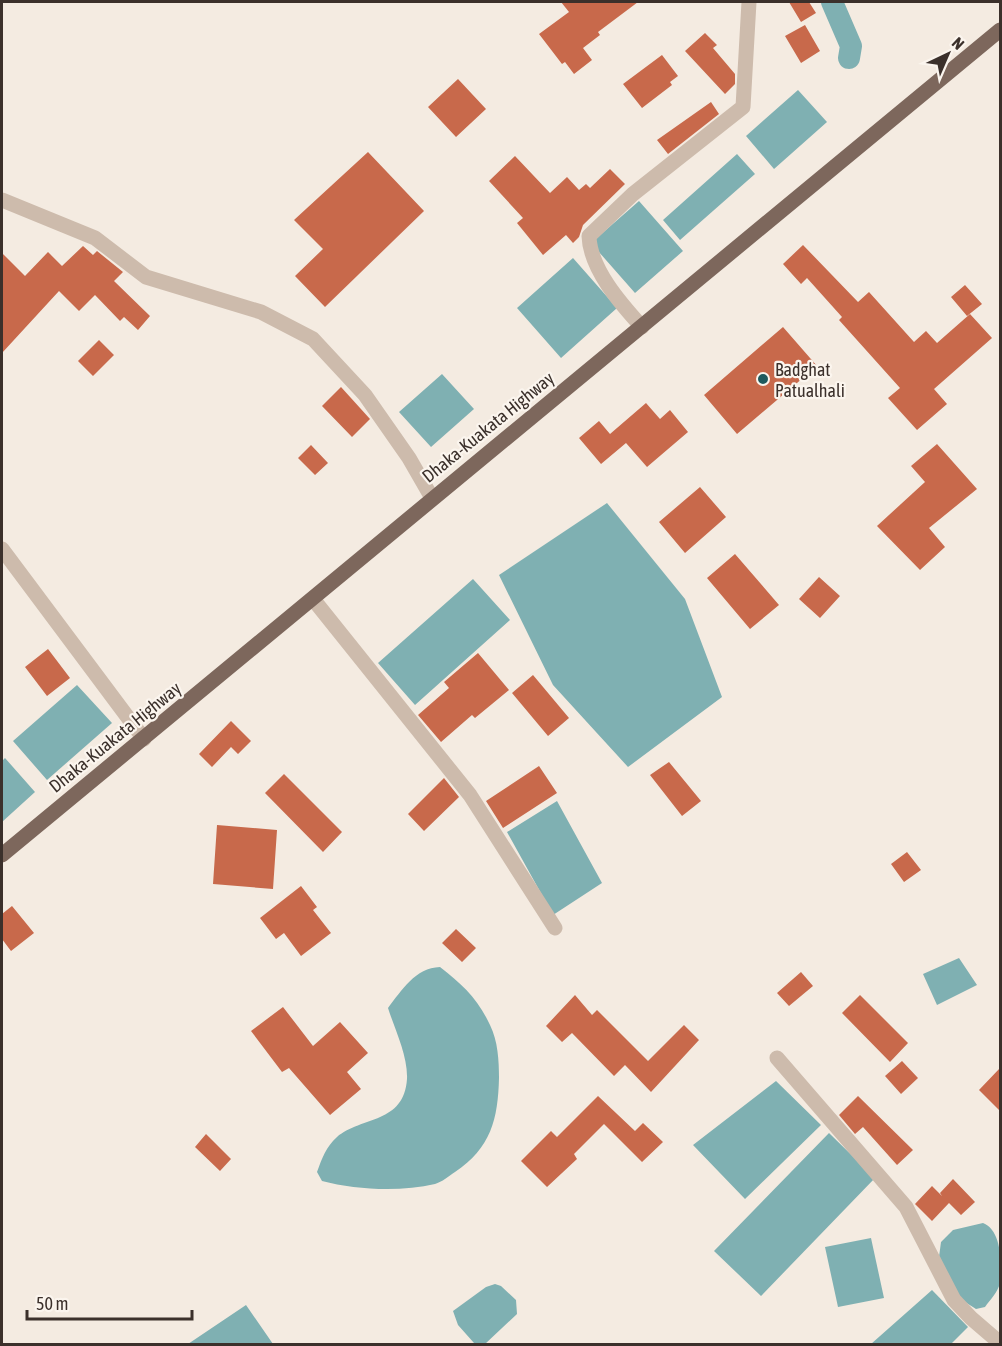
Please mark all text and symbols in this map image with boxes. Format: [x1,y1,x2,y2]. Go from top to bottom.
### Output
north arrow [918,24,978,84]
text: N [949,33,968,53]
place label: Badghat Patualhali [775,359,845,401]
street label: Dhaka-Kuakata Highway [418,367,558,487]
marker: Badghat Patualhali [756,372,770,386]
street label: Dhaka-Kuakata Highway [45,677,185,797]
scale bar [27,1283,192,1321]
text: 50 m [36,1293,68,1314]

